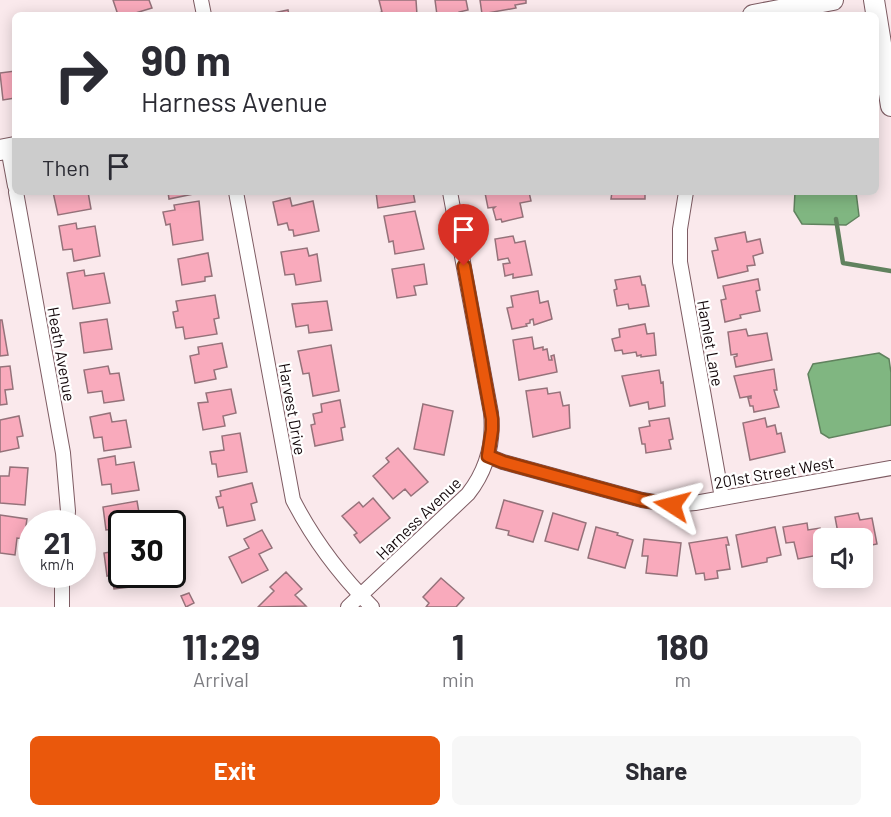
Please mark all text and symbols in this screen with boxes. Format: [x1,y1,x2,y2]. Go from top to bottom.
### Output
text: 90 m [141,34,231,84]
icon: right [42,36,120,114]
text: Harness Avenue [141,85,328,117]
icon: arrive [102,150,135,183]
text: Then [42,154,90,180]
pin [438,204,489,266]
icon: arrive [447,213,480,246]
street label: Hamlet Lane [694,298,728,388]
street label: Heath Avenue [44,305,80,403]
street label: Harvest Drive [276,362,310,456]
street label: 201st Street West [713,452,835,492]
street label: Harness Avenue [372,473,464,563]
position arrow [640,473,704,537]
speed limit sign: 30 [108,510,186,588]
text: 21 [43,524,71,560]
map controls [813,528,873,588]
button: sound [813,528,873,588]
text: km/h [40,555,74,573]
text: 11:29 [182,624,260,667]
text: 1 [452,624,465,667]
text: 180 [656,624,709,667]
text: Arrival [193,667,249,691]
text: min [442,667,474,691]
text: m [674,667,691,691]
button: Exit [30,736,440,805]
button: Share [452,736,861,805]

